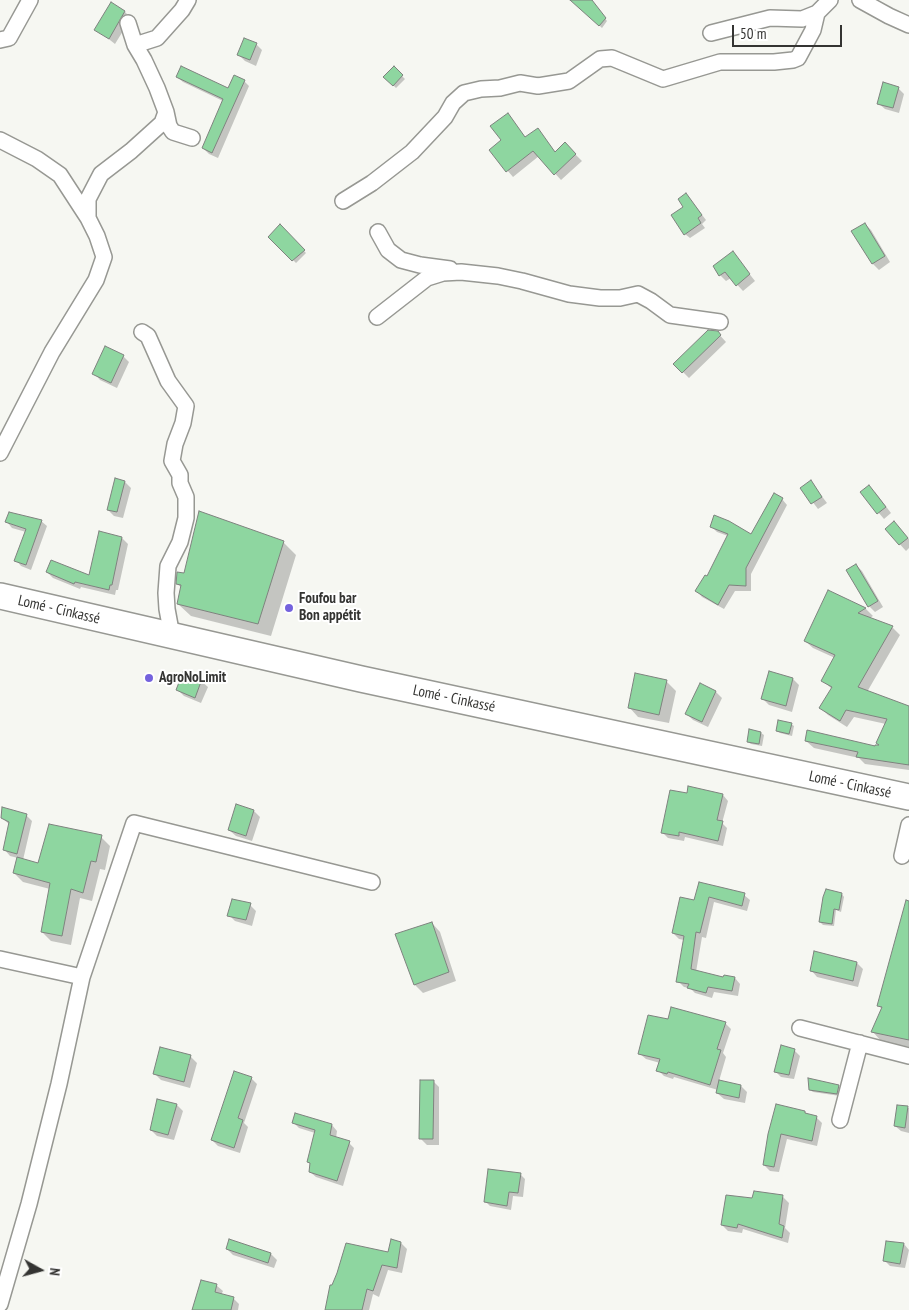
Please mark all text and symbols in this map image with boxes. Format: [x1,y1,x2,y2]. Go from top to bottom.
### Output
scale bar [734,15,844,47]
text: 50 m [740,24,766,43]
place label: Foufou bar Bon appétit [299,590,361,625]
street label: Lomé - Cinkassé [16,592,102,628]
marker: Foufou bar Bon appétit [283,602,295,614]
place label: AgroNoLimit [159,669,226,687]
marker: AgroNoLimit [143,672,155,684]
street label: Lomé - Cinkassé [411,682,497,716]
street label: Lomé - Cinkassé [807,768,893,802]
north arrow [15,1245,65,1295]
text: N [45,1267,64,1277]

